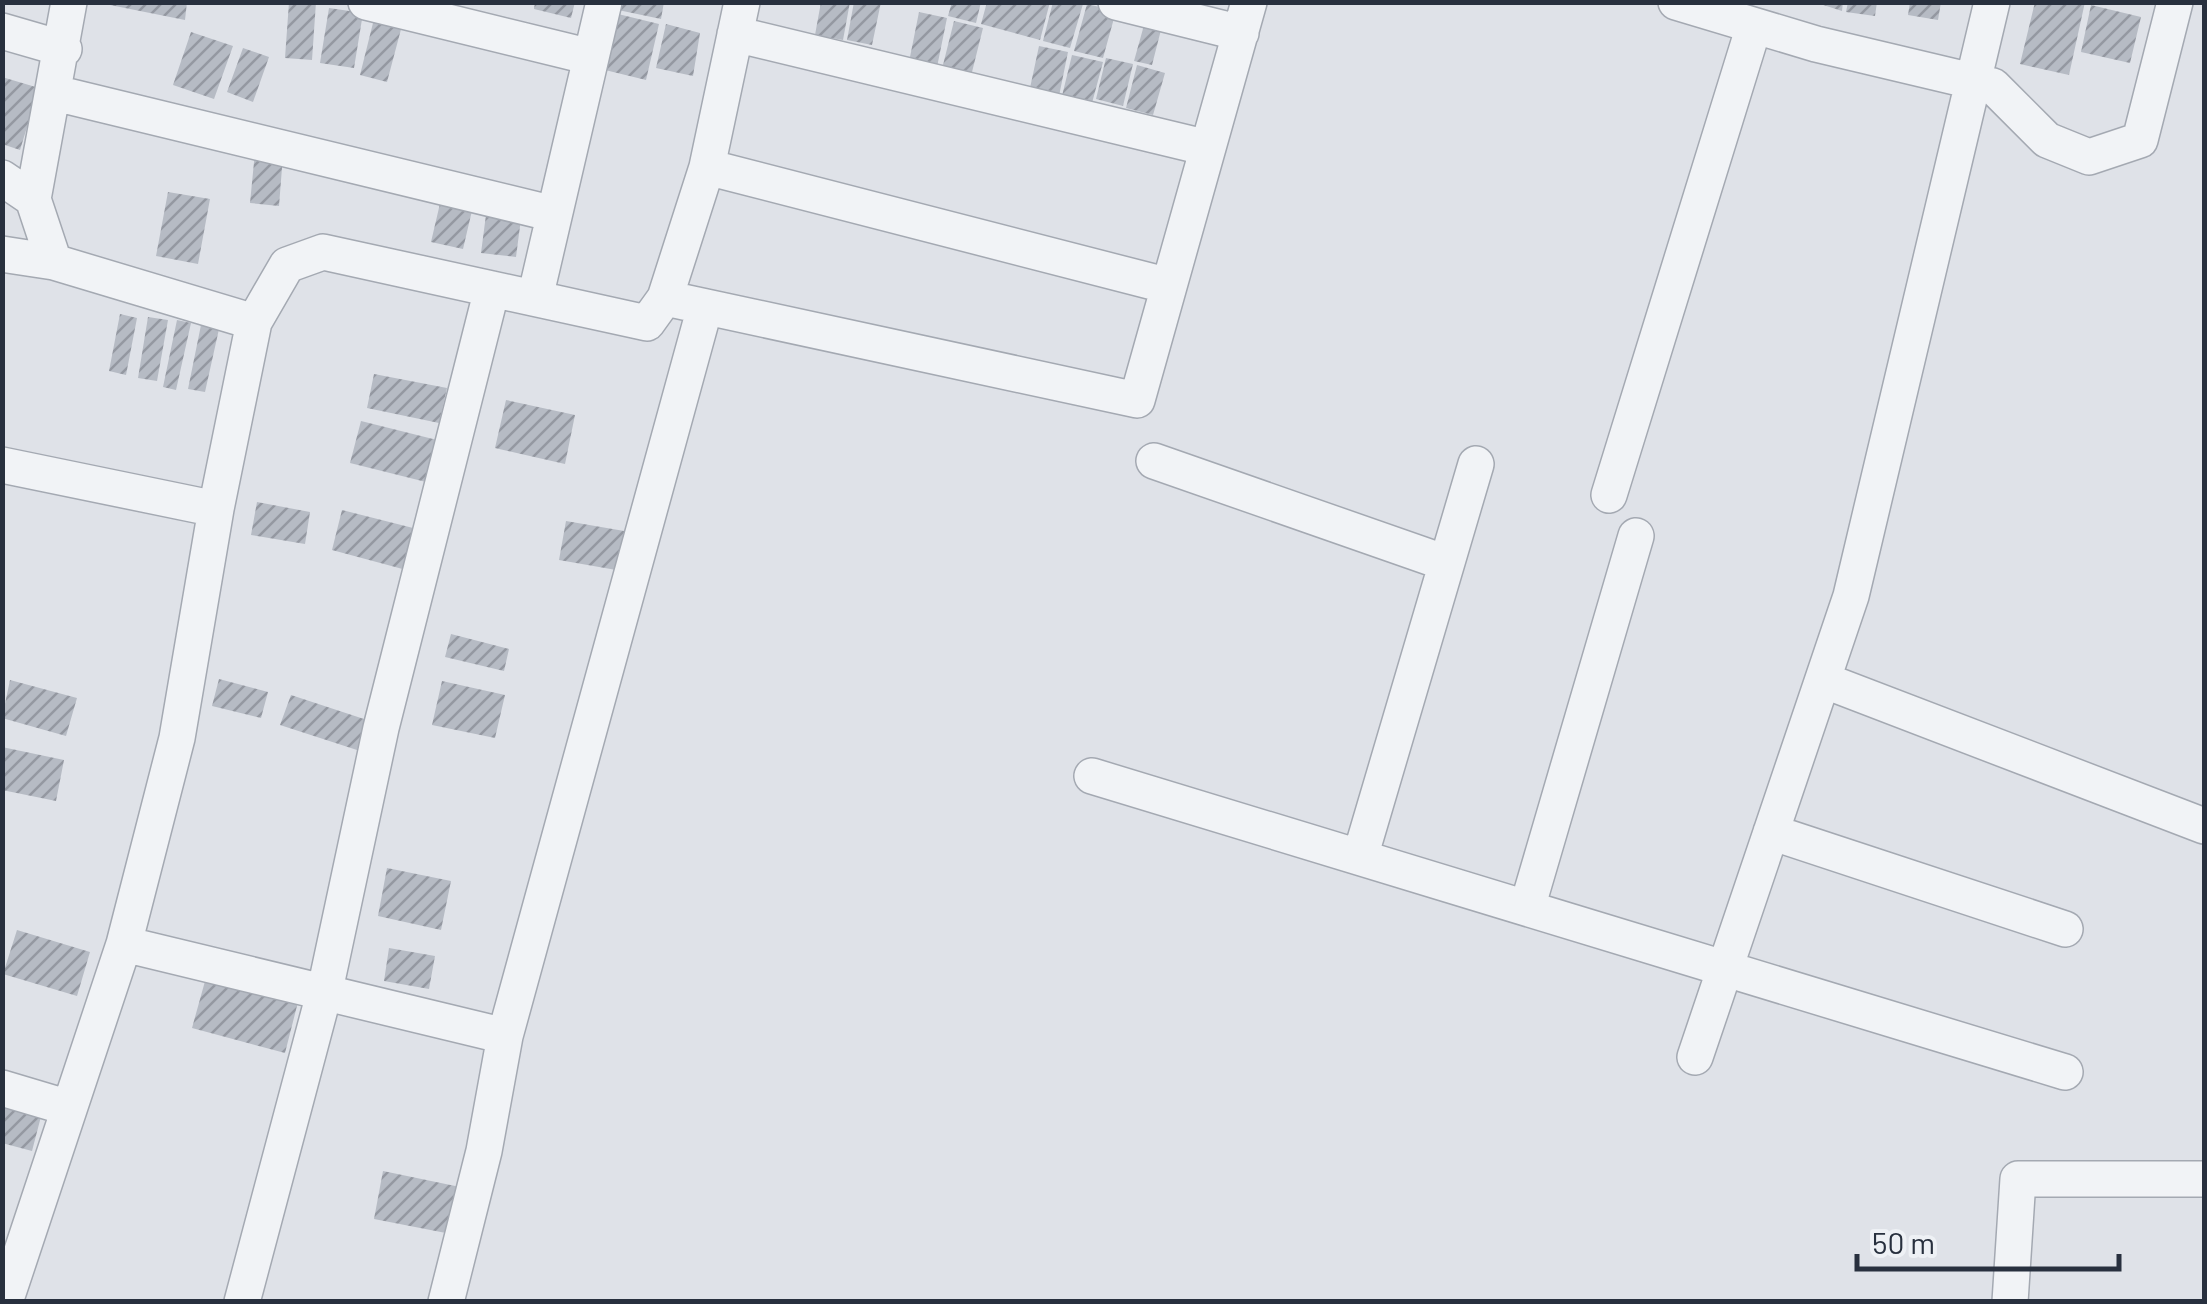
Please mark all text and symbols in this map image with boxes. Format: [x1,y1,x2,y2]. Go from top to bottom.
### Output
scale bar [1857,1209,2120,1271]
text: 50 m [1872,1224,1935,1260]

